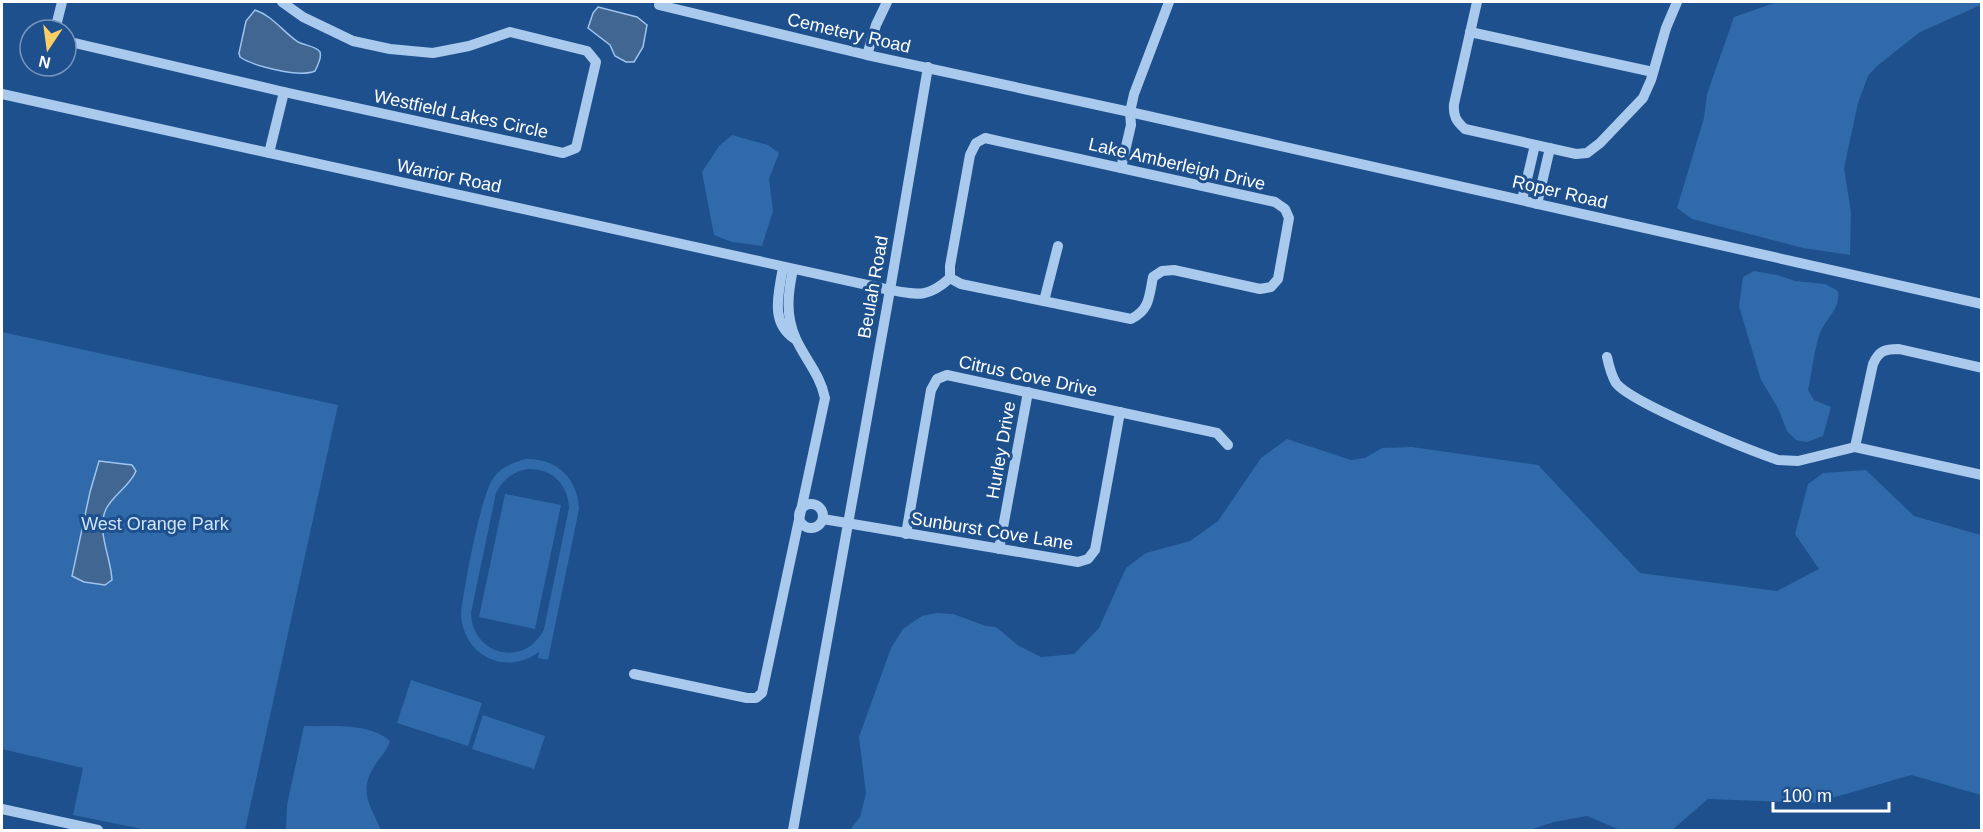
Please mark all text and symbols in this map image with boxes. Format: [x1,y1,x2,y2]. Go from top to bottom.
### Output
street label: Cemetery Road [785,9,913,57]
north arrow [18,18,78,78]
text: N [37,53,52,72]
street label: Westfield Lakes Circle [372,86,550,142]
street label: Lake Amberleigh Drive [1087,134,1267,194]
street label: Warrior Road [395,155,503,197]
street label: Roper Road [1510,171,1610,213]
street label: Beulah Road [854,234,892,340]
street label: Citrus Cove Drive [957,352,1099,400]
street label: Hurley Drive [983,400,1019,500]
street label: Sunburst Cove Lane [909,508,1075,554]
park label: West Orange Park [81,514,230,534]
scale bar [1773,775,1888,813]
text: 100 m [1782,786,1832,806]

